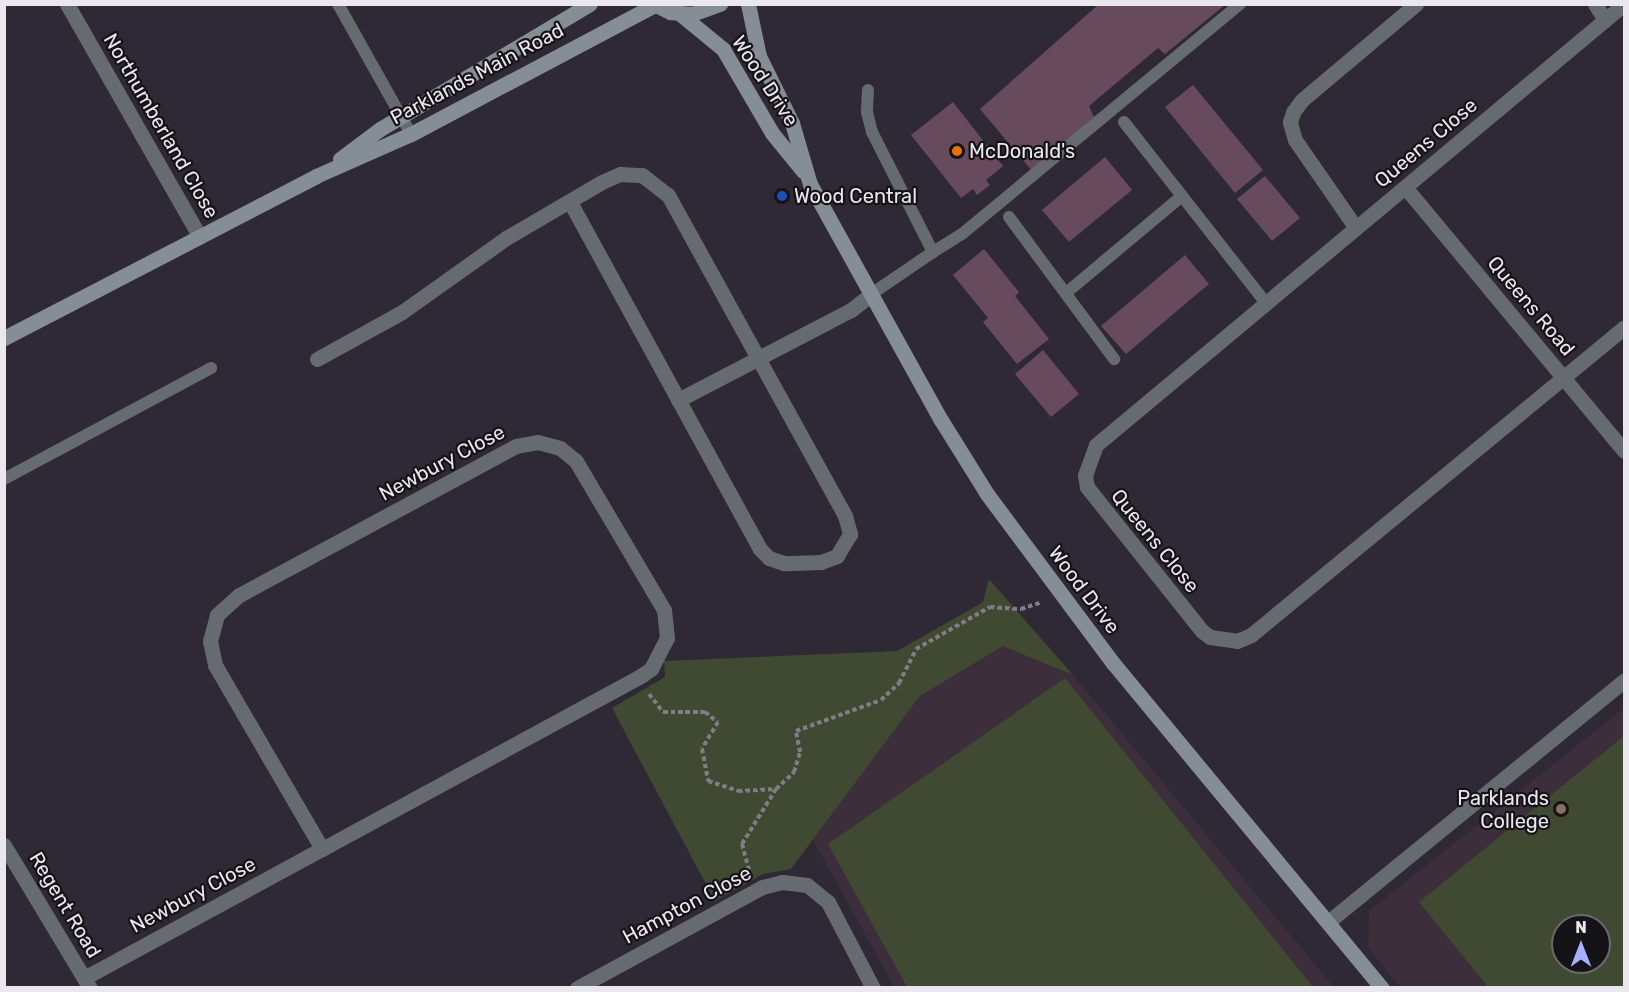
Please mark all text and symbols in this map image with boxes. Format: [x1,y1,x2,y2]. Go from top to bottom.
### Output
street label: Parklands Main Road [386,18,568,130]
street label: Northumberland Close [98,29,224,223]
street label: Wood Drive [727,31,803,131]
street label: Queens Close [1370,93,1482,193]
place label: McDonald's [969,139,1075,163]
marker: McDonald's [950,144,964,158]
place label: Wood Central [794,184,917,208]
marker: Wood Central [775,189,789,203]
street label: Queens Road [1482,251,1580,361]
street label: Newbury Close [375,420,509,506]
street label: Queens Close [1106,484,1204,598]
street label: Wood Drive [1043,541,1125,639]
place label: Parklands College [1457,786,1549,833]
marker: Parklands College [1554,802,1568,816]
street label: Regent Road [24,848,106,962]
street label: Newbury Close [126,852,260,938]
street label: Hampton Close [619,861,755,949]
north arrow [1551,914,1611,974]
text: N [1575,918,1587,937]

